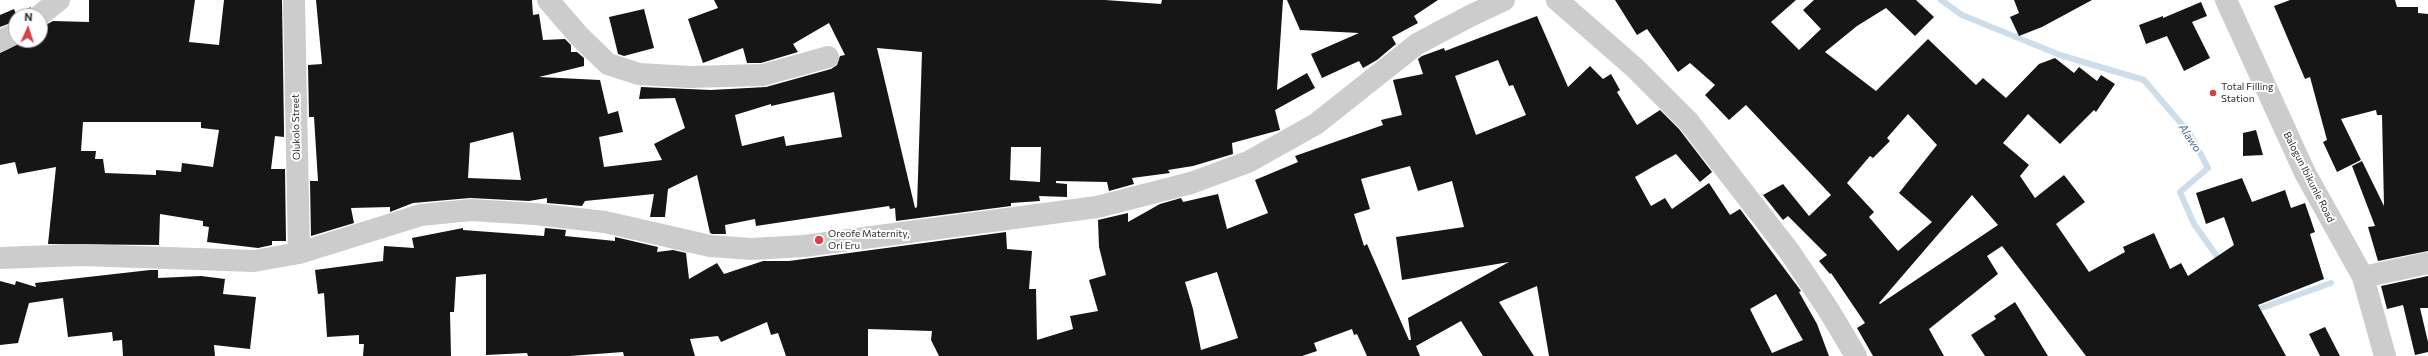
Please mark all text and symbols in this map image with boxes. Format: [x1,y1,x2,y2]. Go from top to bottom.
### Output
north arrow [8,8,48,48]
text: N [24,10,33,23]
place label: Total Filling Station [2221,81,2273,104]
marker: Total Filling Station [2208,88,2218,98]
street label: Olukolo Street [289,94,303,160]
water label: Alawo [2176,121,2204,155]
street label: Balogun Ibikunle Road [2281,130,2337,224]
place label: Oreofe Maternity, Ori Eru [828,228,909,252]
marker: Oreofe Maternity, Ori Eru [813,234,825,246]

